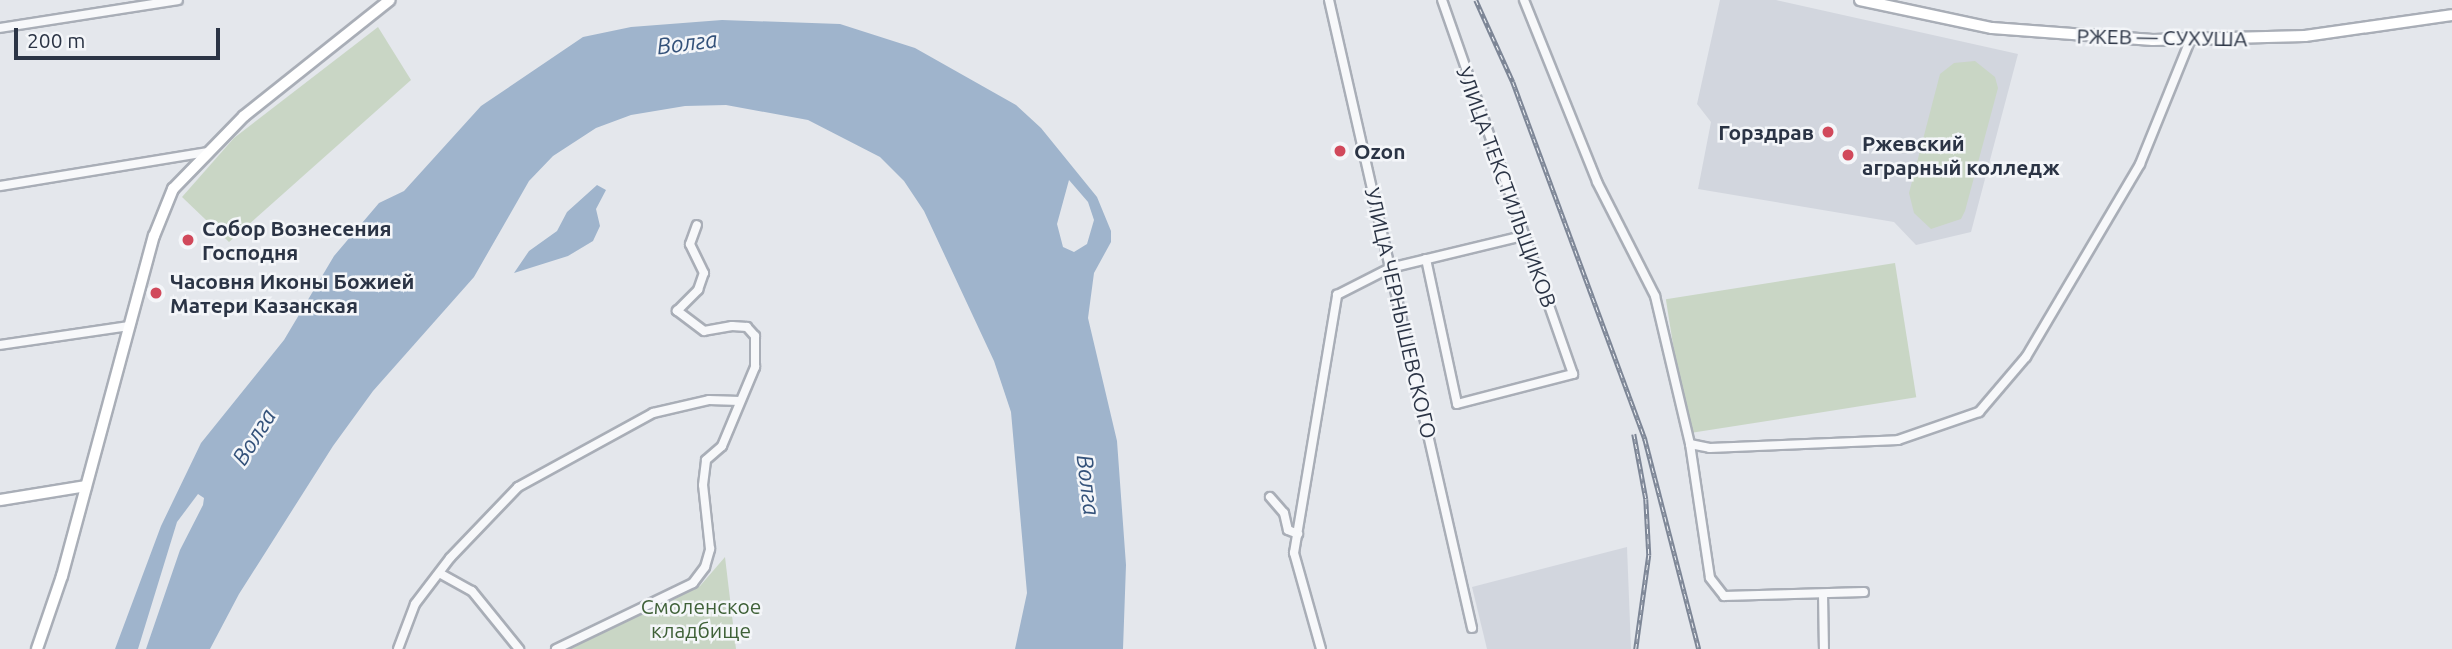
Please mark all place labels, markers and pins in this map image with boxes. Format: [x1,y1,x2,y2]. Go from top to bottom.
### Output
place label: Горздрав [1718,119,1814,145]
marker: Горздрав [1820,124,1836,140]
place label: Ржевский аграрный колледж [1862,130,2060,180]
place label: Ozon [1354,138,1405,164]
marker: Ozon [1332,143,1348,159]
marker: Ржевский аграрный колледж [1840,147,1856,163]
place label: Собор Вознесения Господня [202,215,392,265]
marker: Собор Вознесения Господня [180,232,196,248]
place label: Часовня Иконы Божией Матери Казанская [170,268,414,318]
marker: Часовня Иконы Божией Матери Казанская [148,285,164,301]

